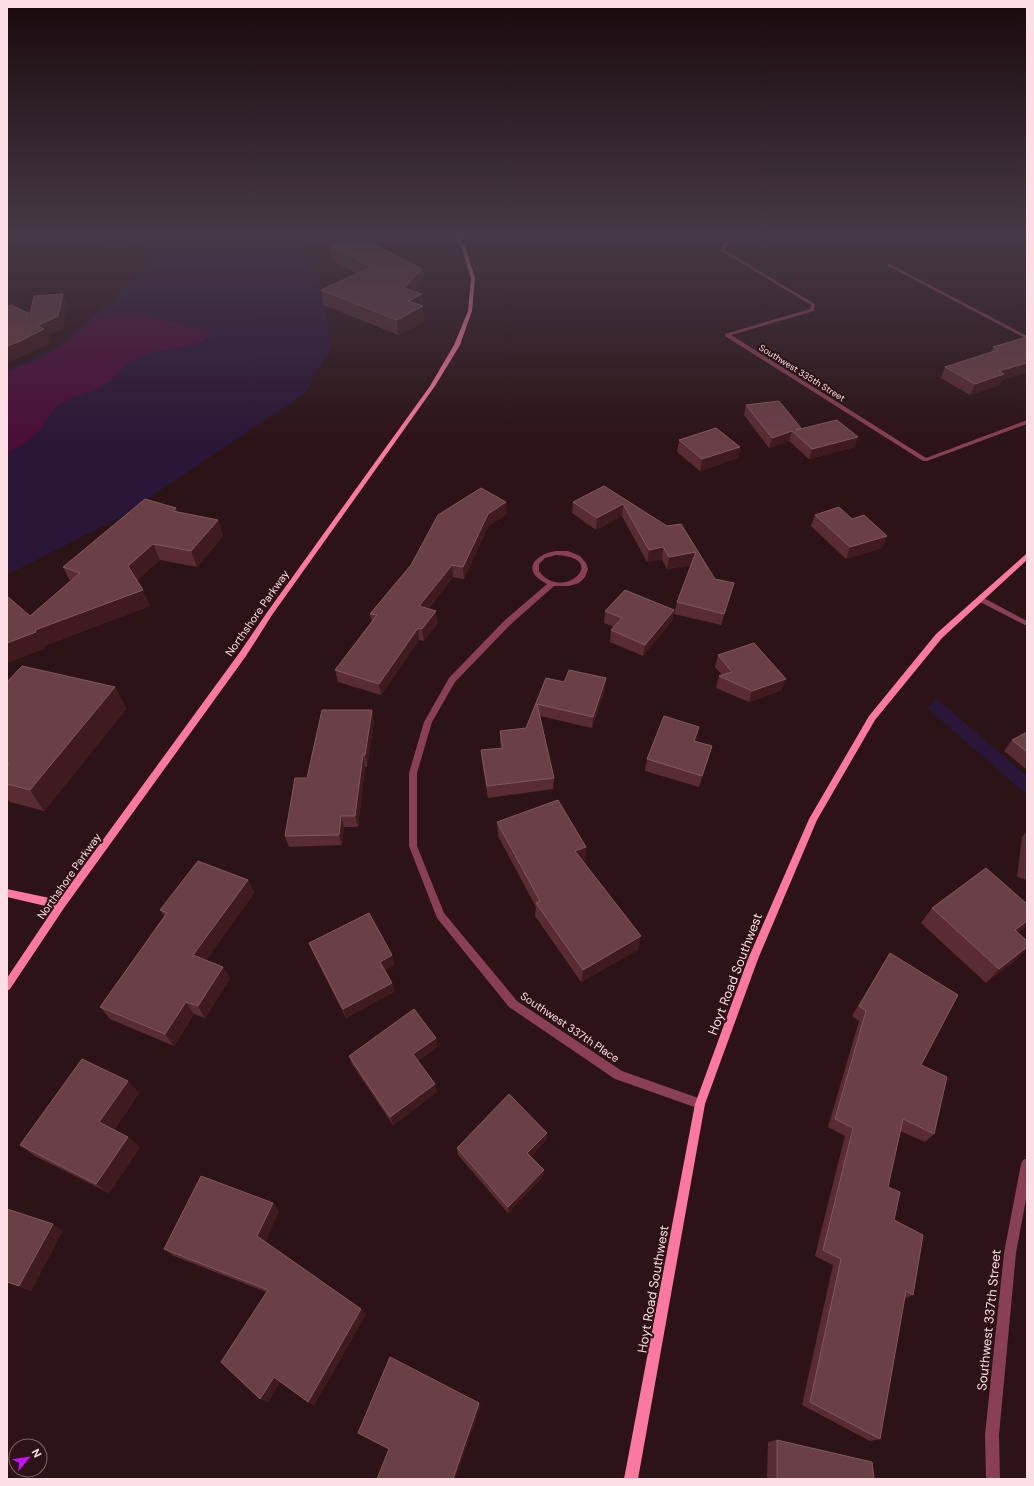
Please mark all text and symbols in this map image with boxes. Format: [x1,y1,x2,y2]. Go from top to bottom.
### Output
street label: Southwest 335th Street [757,342,848,405]
street label: Northshore Parkway [222,567,292,659]
street label: Northshore Parkway [34,830,104,922]
street label: Hoyt Road Southwest [704,911,766,1037]
street label: Southwest 337th Place [518,989,622,1065]
street label: Hoyt Road Southwest [633,1224,673,1354]
street label: Southwest 337th Street [973,1248,1005,1392]
north arrow [8,1438,48,1478]
text: N [29,1446,45,1460]

